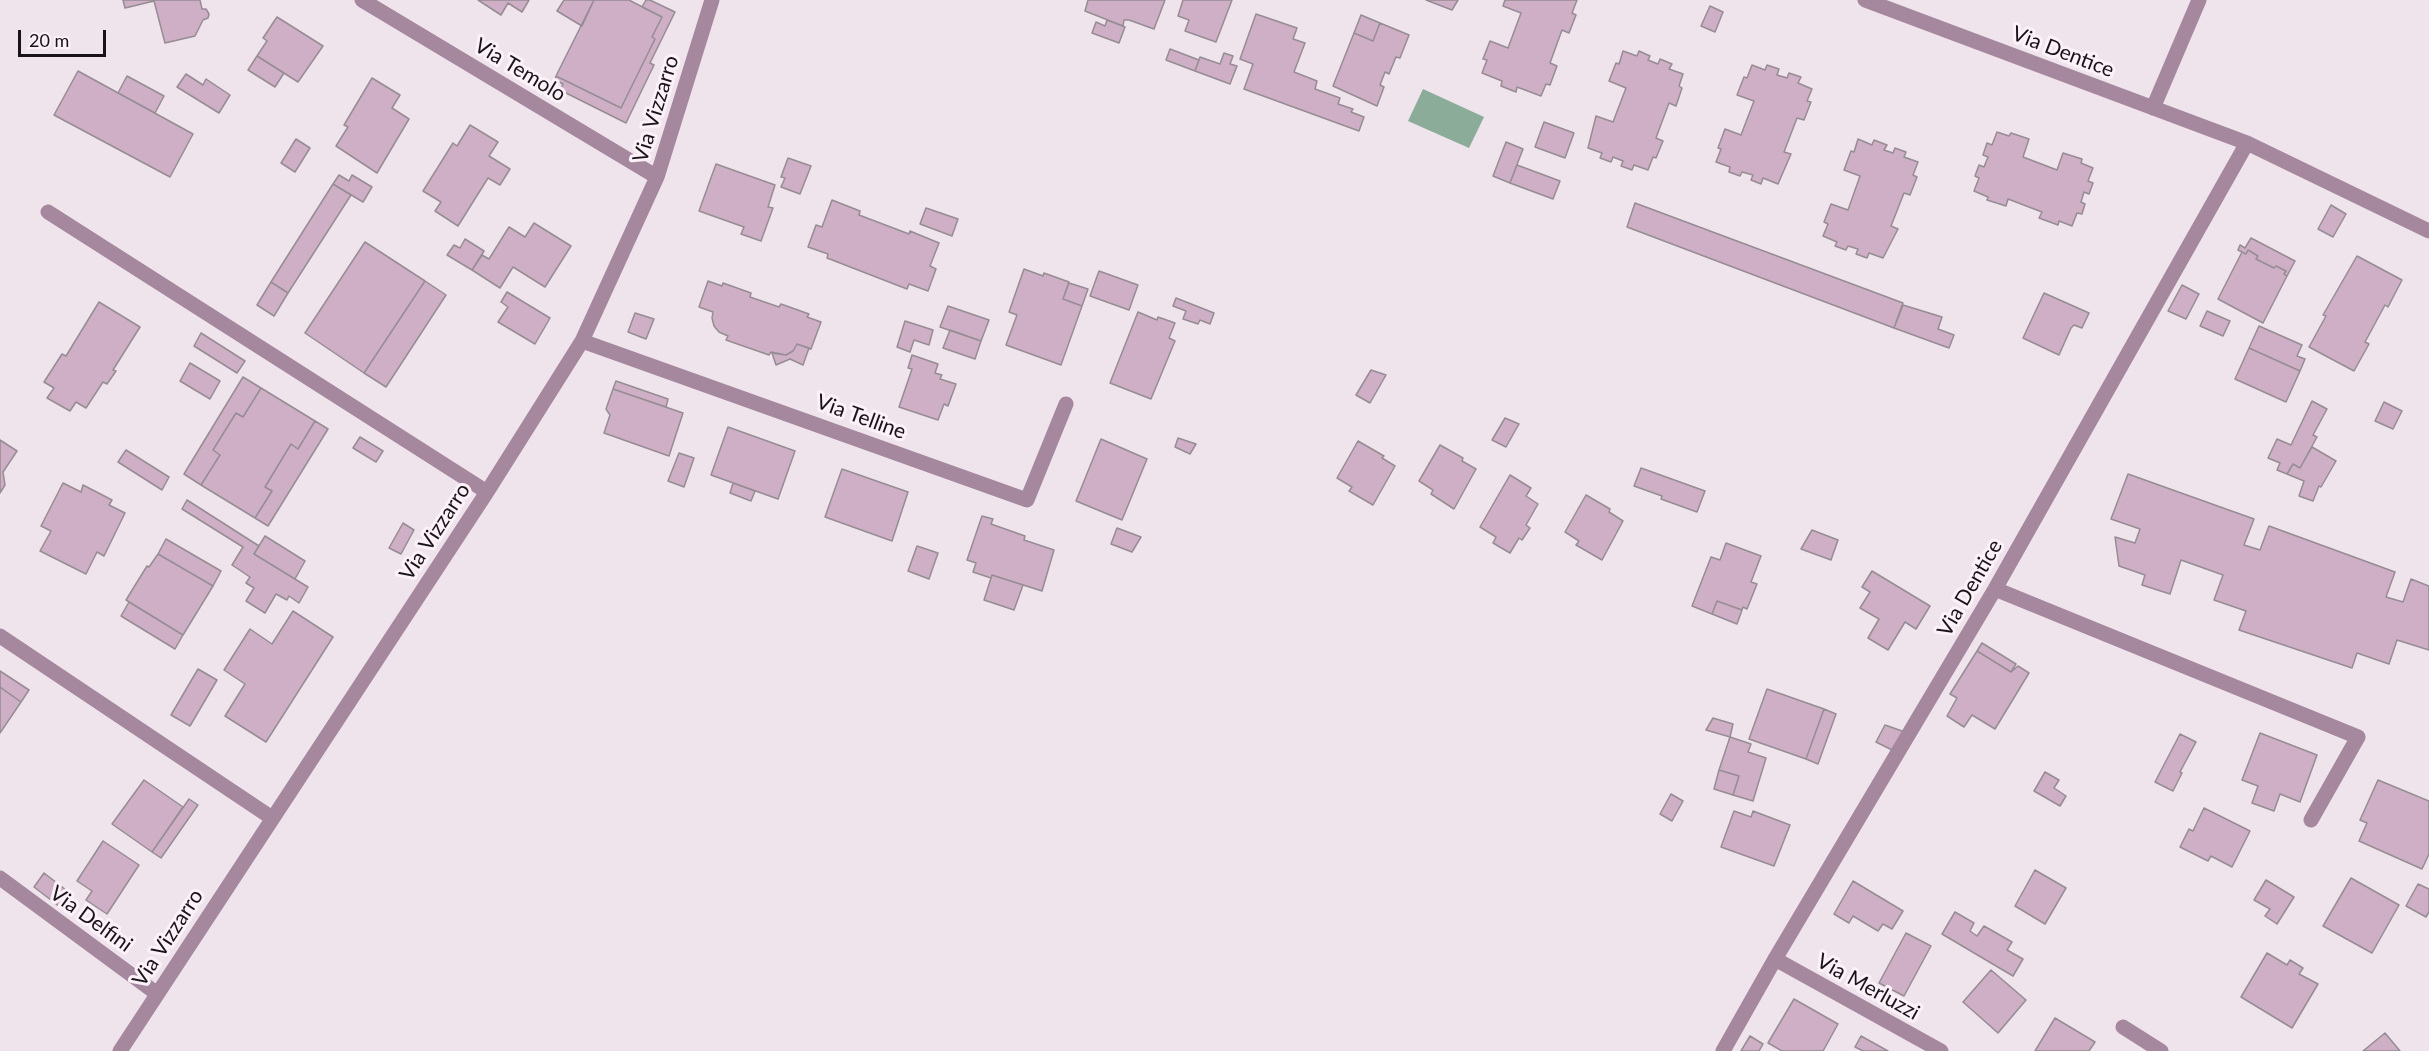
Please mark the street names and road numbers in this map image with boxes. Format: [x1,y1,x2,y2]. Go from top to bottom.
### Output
street label: Via Dentice [2008,21,2118,83]
street label: Via Temolo [470,33,570,107]
street label: Via Vizzarro [628,52,684,166]
street label: Via Telline [813,389,909,445]
street label: Via Vizzarro [394,479,476,585]
street label: Via Dentice [1932,535,2008,641]
street label: Via Delfini [45,881,137,957]
street label: Via Vizzarro [127,885,209,991]
street label: Via Merluzzi [1812,948,1924,1026]

